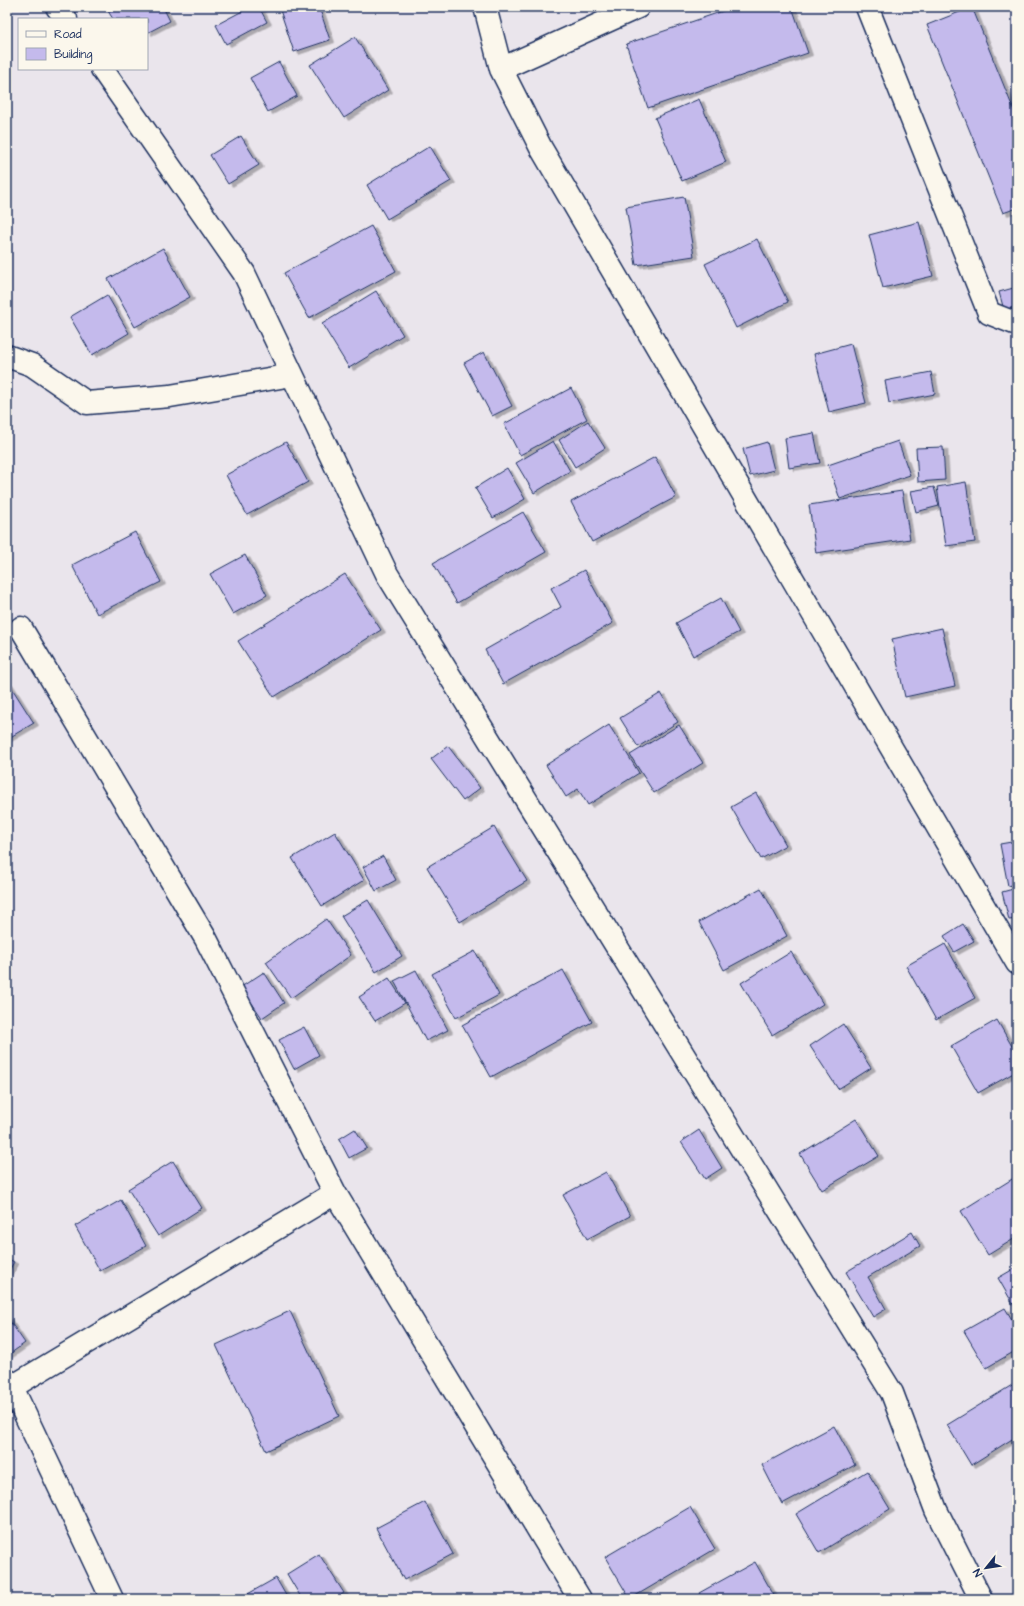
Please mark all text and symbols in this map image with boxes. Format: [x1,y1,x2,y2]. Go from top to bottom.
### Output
legend [18,18,148,70]
text: Road [54,26,82,43]
text: Building [54,46,92,64]
north arrow [966,1548,1006,1588]
text: N [970,1566,986,1579]

